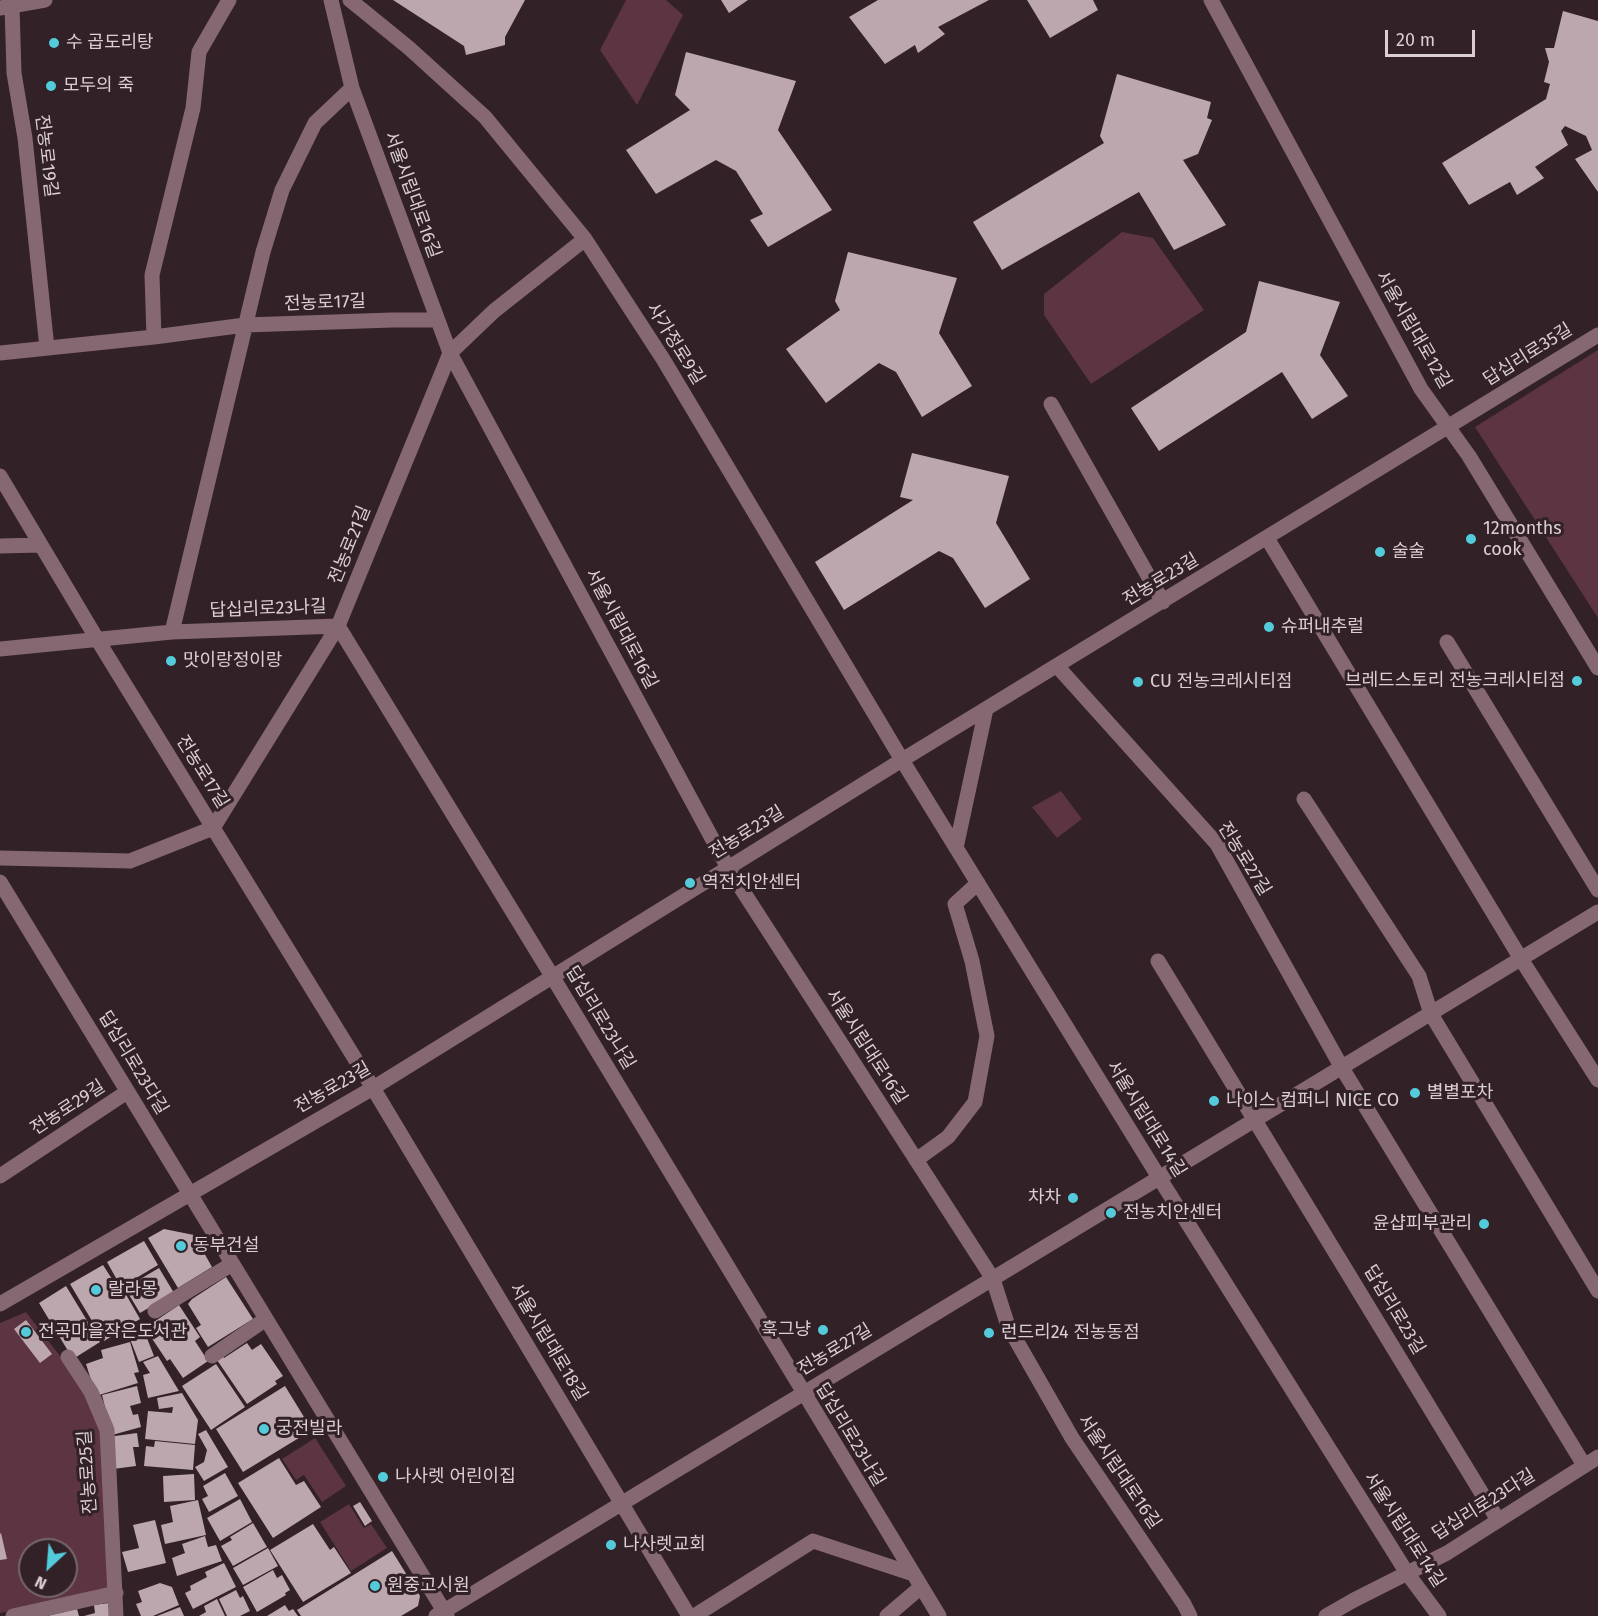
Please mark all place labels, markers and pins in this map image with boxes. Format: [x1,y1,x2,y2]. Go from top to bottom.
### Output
place label: 수 곱도리탕 [66,32,154,54]
marker: 수 곱도리탕 [47,36,61,50]
place label: 모두의 죽 [63,75,134,97]
marker: 모두의 죽 [44,79,58,93]
place label: 12months cook [1483,518,1562,560]
marker: 12months cook [1464,532,1478,546]
place label: 술술 [1392,541,1425,563]
marker: 술술 [1373,545,1387,559]
place label: 슈퍼내추럴 [1281,616,1364,638]
marker: 슈퍼내추럴 [1262,620,1276,634]
place label: 맛이랑정이랑 [183,650,282,672]
marker: 맛이랑정이랑 [164,654,178,668]
place label: 브레드스토리 전농크레시티점 [1345,670,1565,692]
place label: CU 전농크레시티점 [1150,671,1293,693]
marker: 브레드스토리 전농크레시티점 [1570,674,1584,688]
marker: CU 전농크레시티점 [1131,675,1145,689]
place label: 역전치안센터 [702,872,801,894]
marker: 역전치안센터 [683,876,697,890]
place label: 별별포차 [1427,1082,1493,1104]
marker: 별별포차 [1408,1086,1422,1100]
place label: 나이스 컴퍼니 NICE CO [1226,1090,1399,1112]
marker: 나이스 컴퍼니 NICE CO [1207,1094,1221,1108]
place label: 차차 [1028,1187,1061,1209]
marker: 차차 [1066,1191,1080,1205]
place label: 전농치안센터 [1123,1202,1222,1224]
marker: 전농치안센터 [1104,1206,1118,1220]
place label: 윤샵피부관리 [1373,1213,1472,1235]
marker: 윤샵피부관리 [1477,1217,1491,1231]
place label: 동부건설 [193,1235,259,1257]
marker: 동부건설 [174,1239,188,1253]
place label: 랄라몽 [108,1279,158,1301]
marker: 랄라몽 [89,1283,103,1297]
place label: 훅그냥 [761,1319,811,1341]
place label: 전곡마을작은도서관 [38,1321,187,1343]
place label: 런드리24 전농동점 [1001,1322,1140,1344]
marker: 훅그냥 [816,1323,830,1337]
marker: 전곡마을작은도서관 [19,1325,33,1339]
marker: 런드리24 전농동점 [982,1326,996,1340]
place label: 궁전빌라 [276,1418,342,1440]
marker: 궁전빌라 [257,1422,271,1436]
place label: 나사렛 어린이집 [395,1466,516,1488]
marker: 나사렛 어린이집 [376,1470,390,1484]
place label: 나사렛교회 [623,1534,706,1556]
marker: 나사렛교회 [604,1538,618,1552]
place label: 원중고시원 [387,1575,470,1597]
marker: 원중고시원 [368,1579,382,1593]

